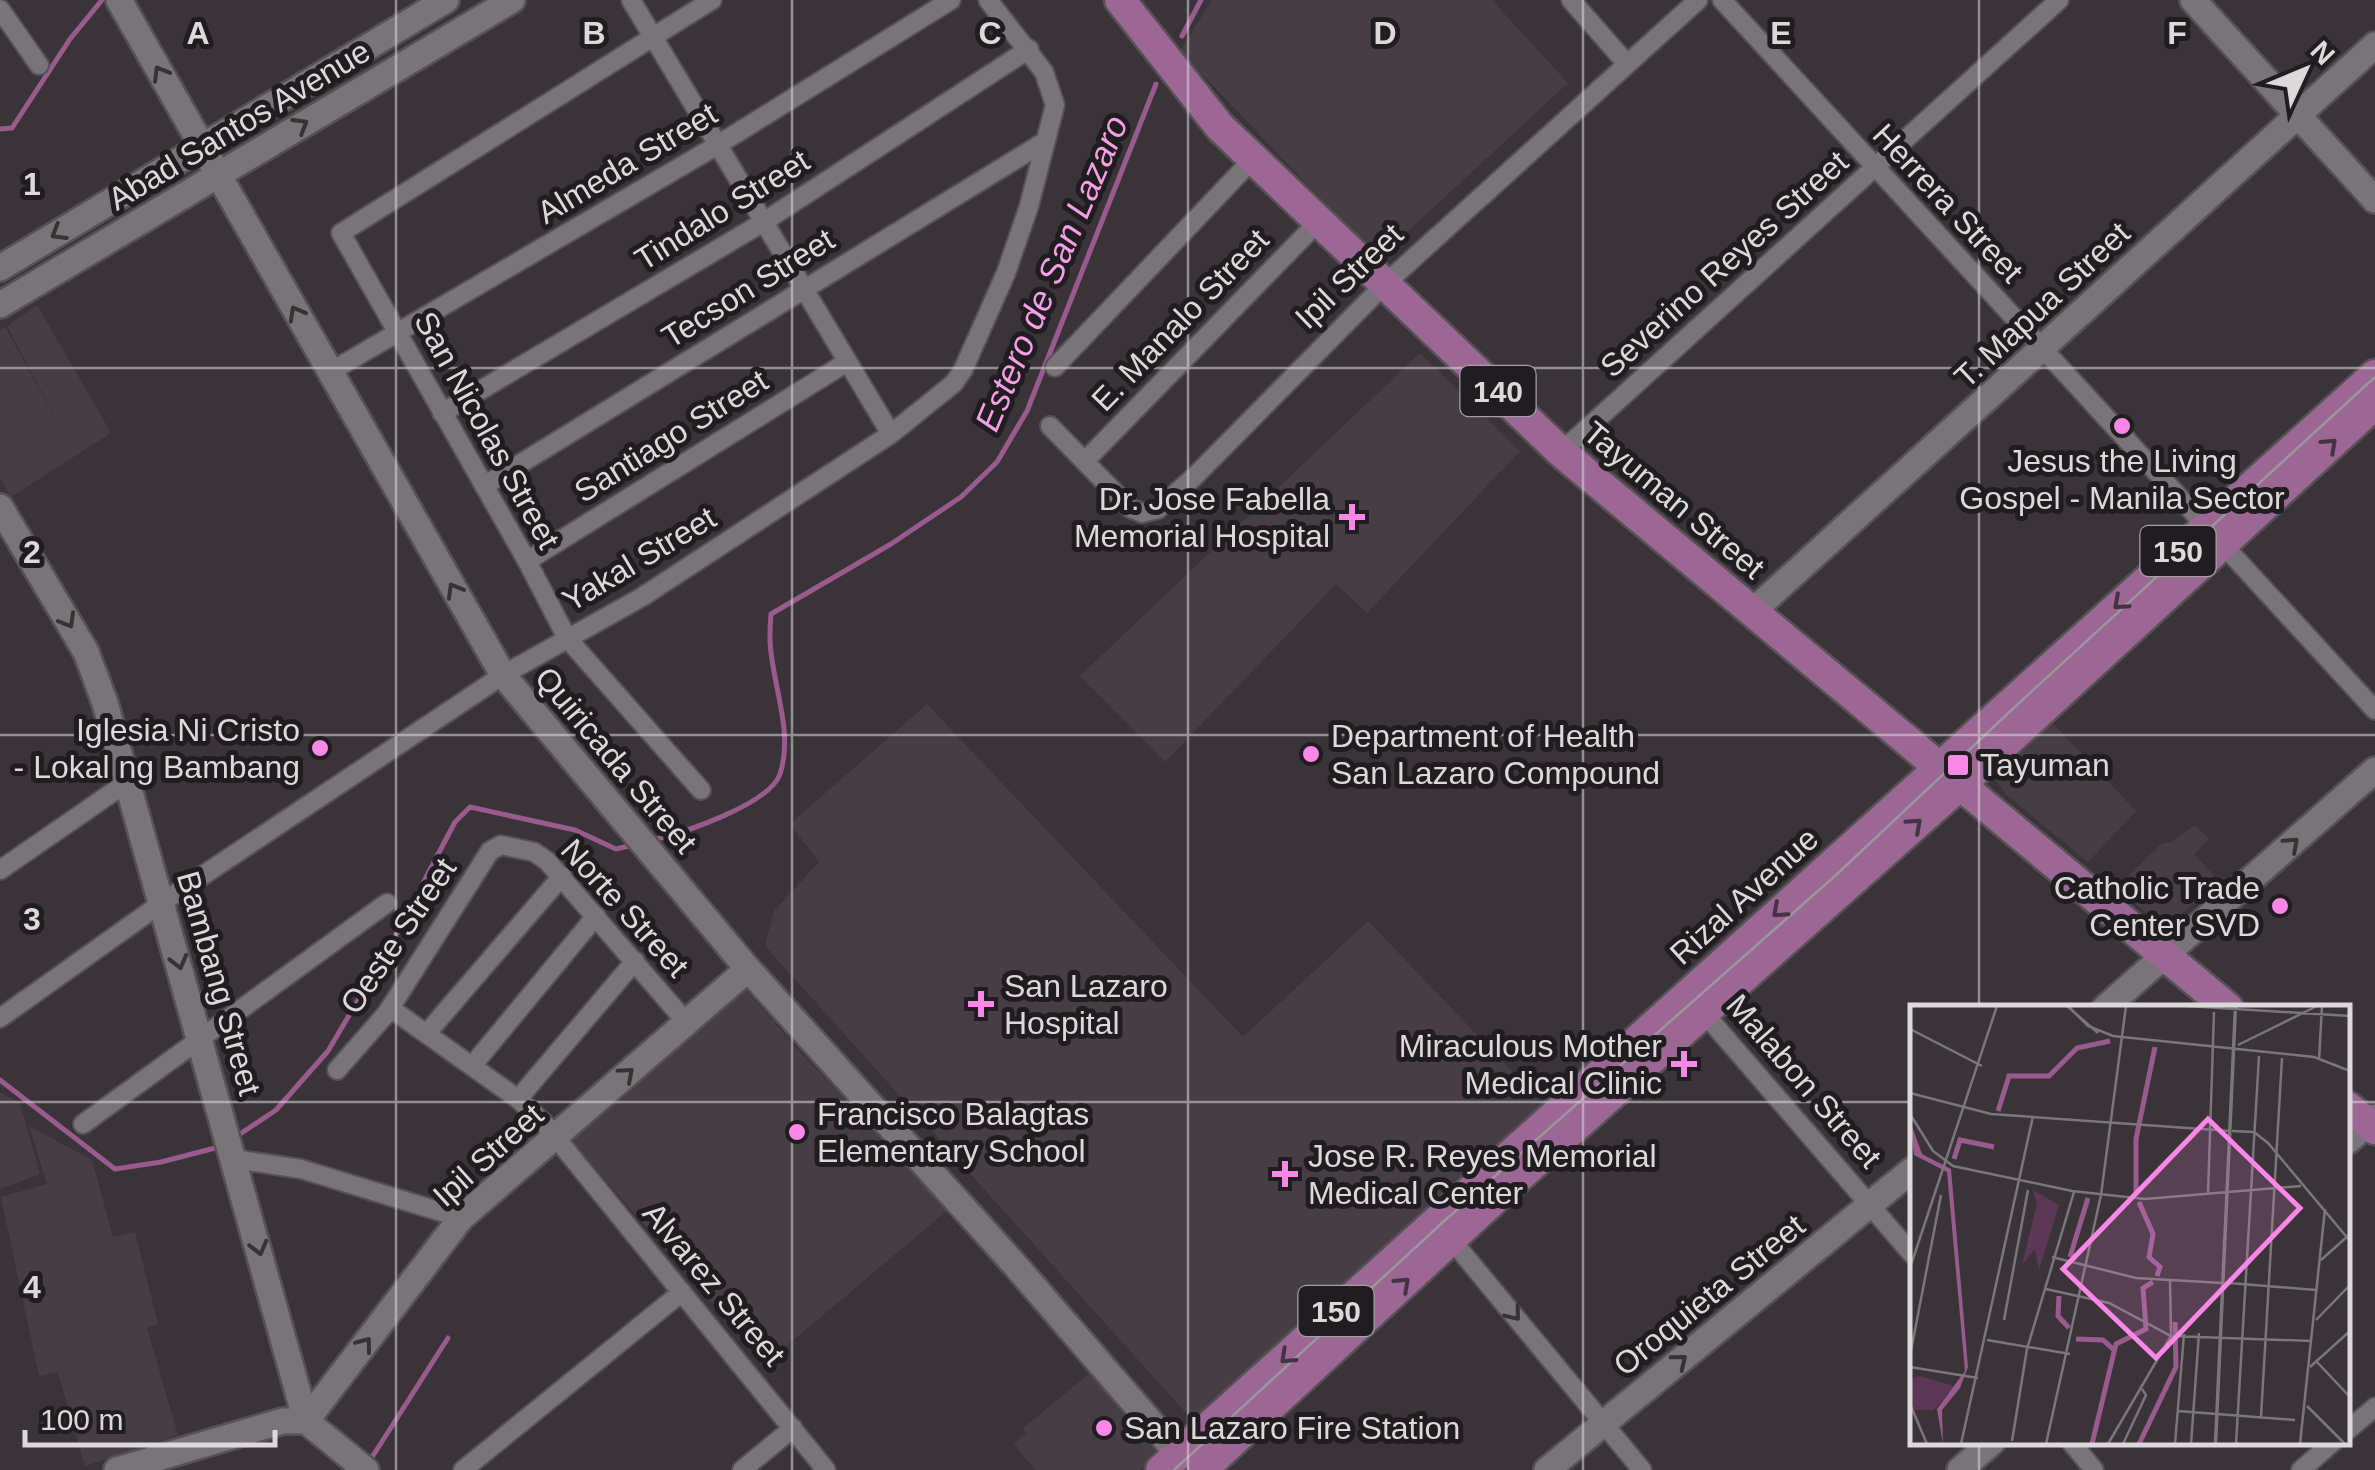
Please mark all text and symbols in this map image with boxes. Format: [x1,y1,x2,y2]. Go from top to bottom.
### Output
text: B [582,15,606,51]
text: C [978,15,1002,51]
text: D [1373,15,1397,51]
text: E [1770,15,1792,51]
text: F [2167,15,2187,51]
north arrow [2255,20,2355,120]
street label: Abad Santos Avenue [100,31,378,219]
text: N [2304,35,2341,71]
one-way arrow [153,66,172,84]
street label: Almeda Street [531,95,723,231]
water label: Estero de San Lazaro [967,110,1135,436]
one-way arrow [290,117,308,137]
street label: Herrera Street [1866,117,2030,289]
street label: Tindalo Street [628,142,816,278]
street label: Severino Reyes Street [1593,143,1855,384]
text: 1 [23,166,41,202]
street label: T. Mapua Street [1947,215,2137,395]
street label: Ipil Street [1288,216,1410,336]
one-way arrow [51,221,69,240]
street label: Tecson Street [655,221,841,355]
street label: E. Manalo Street [1084,222,1276,418]
one-way arrow [289,305,309,323]
street label: San Nicolas Street [407,305,567,555]
street label: Santiago Street [568,362,774,510]
road number: 140 [1460,366,1536,416]
street label: Tayuman Street [1577,414,1771,586]
marker: Jesus the Living Gospel - Manila Sector [2111,415,2133,437]
one-way arrow [2318,439,2337,457]
place label: Jesus the Living Gospel - Manila Sector [1959,443,2285,516]
place label: Dr. Jose Fabella Memorial Hospital [1074,481,1330,554]
street label: Yakal Street [556,499,722,619]
marker: Dr. Jose Fabella Memorial Hospital [1339,504,1365,530]
road number: 150 [2140,526,2216,576]
text: 2 [23,534,41,570]
one-way arrow [447,583,467,601]
one-way arrow [2113,591,2132,609]
one-way arrow [56,610,75,628]
street label: Quiricada Street [528,660,704,860]
place label: Iglesia Ni Cristo - Lokal ng Bambang [14,712,300,785]
place label: Department of Health San Lazaro Compound [1331,718,1660,791]
marker: Iglesia Ni Cristo - Lokal ng Bambang [309,737,331,759]
marker: Department of Health San Lazaro Compound [1300,743,1322,765]
place label: Tayuman [1980,747,2110,783]
marker: Tayuman [1945,752,1971,778]
one-way arrow [1903,819,1922,837]
street label: Rizal Avenue [1663,820,1825,972]
street label: Norte Street [554,832,696,984]
one-way arrow [2280,838,2298,856]
street label: Oeste Street [333,851,463,1021]
street label: Bambang Street [170,867,268,1099]
place label: Catholic Trade Center SVD [2054,870,2260,943]
marker: Catholic Trade Center SVD [2269,895,2291,917]
one-way arrow [1772,899,1791,917]
text: 3 [23,901,41,937]
one-way arrow [168,953,189,970]
place label: San Lazaro Hospital [1004,968,1168,1041]
street label: Malabon Street [1719,987,1889,1175]
marker: San Lazaro Hospital [968,991,994,1017]
inset map [1910,1005,2350,1445]
place label: Miraculous Mother Medical Clinic [1399,1028,1662,1101]
marker: Miraculous Mother Medical Clinic [1671,1051,1697,1077]
one-way arrow [615,1067,634,1085]
street label: Ipil Street [426,1096,550,1214]
place label: Francisco Balagtas Elementary School [817,1096,1089,1169]
marker: Francisco Balagtas Elementary School [786,1121,808,1143]
place label: Jose R. Reyes Memorial Medical Center [1308,1138,1657,1211]
marker: Jose R. Reyes Memorial Medical Center [1272,1161,1298,1187]
street label: Alvarez Street [636,1195,792,1373]
street label: Oroquieta Street [1606,1207,1812,1383]
one-way arrow [247,1239,268,1256]
text: 4 [23,1269,41,1305]
one-way arrow [1391,1278,1409,1296]
road number: 150 [1298,1286,1374,1336]
one-way arrow [1502,1303,1520,1321]
one-way arrow [353,1337,370,1355]
one-way arrow [1280,1345,1299,1363]
one-way arrow [1668,1355,1686,1373]
scale bar [25,1385,275,1447]
text: 100 m [40,1403,123,1436]
place label: San Lazaro Fire Station [1124,1410,1460,1446]
marker: San Lazaro Fire Station [1093,1417,1115,1439]

